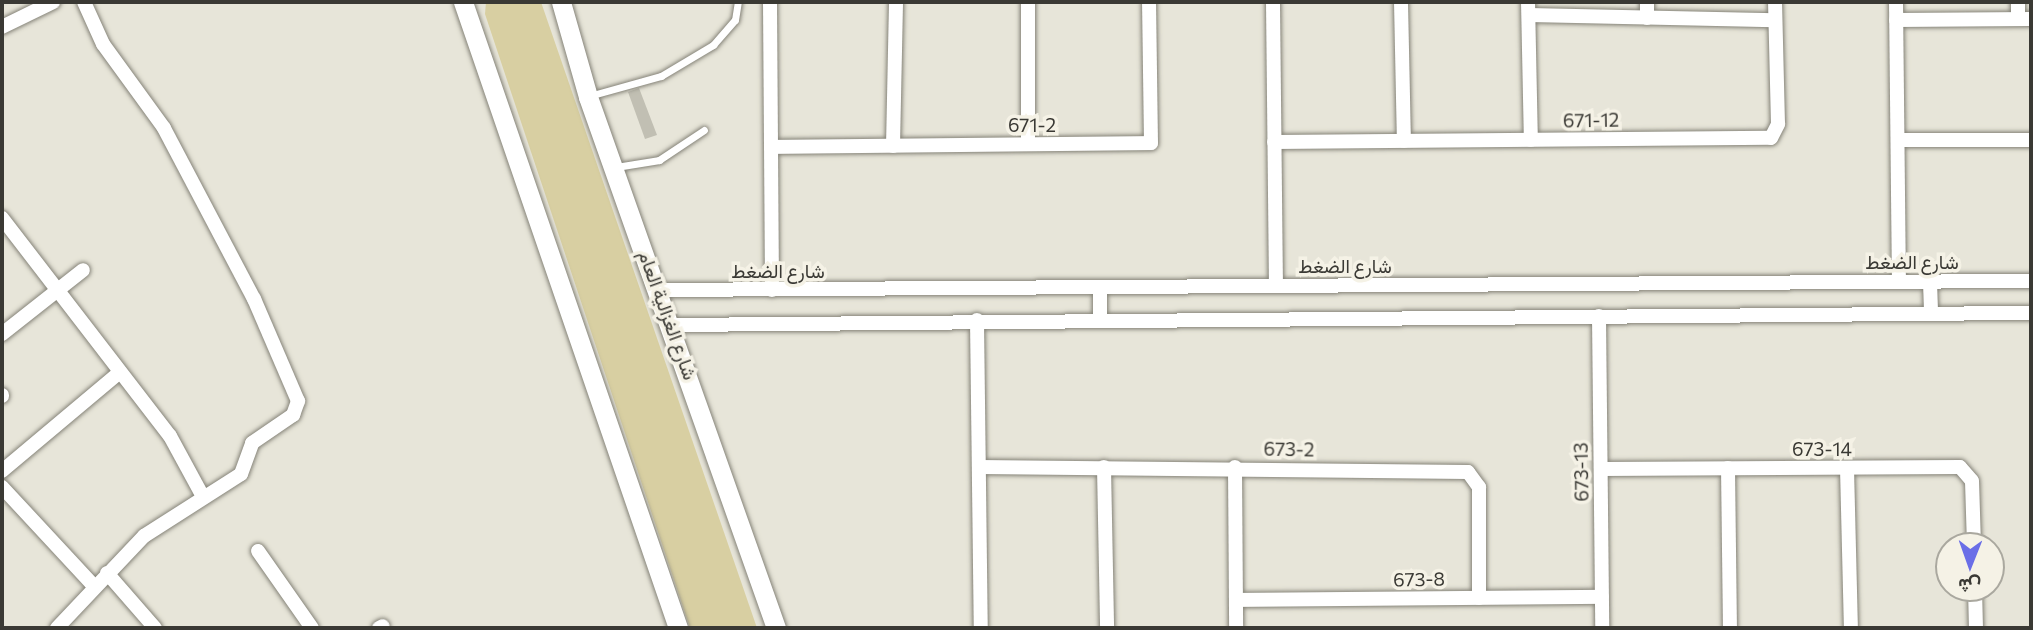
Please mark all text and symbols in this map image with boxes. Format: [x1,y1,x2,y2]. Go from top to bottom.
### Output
street label: 671-12 [1563,108,1619,132]
street label: 671-2 [1008,114,1056,136]
street label: شارع الغزالية العام [634,247,702,383]
street label: شارع الضغط [1865,251,1959,273]
street label: شارع الضغط [1298,255,1392,277]
street label: شارع الضغط [731,260,825,282]
street label: 673-2 [1263,437,1315,461]
street label: 673-14 [1792,438,1852,460]
street label: 673-13 [1569,442,1593,502]
north arrow [1935,532,2005,602]
street label: 673-8 [1393,567,1445,591]
text: ش [1958,575,1981,598]

